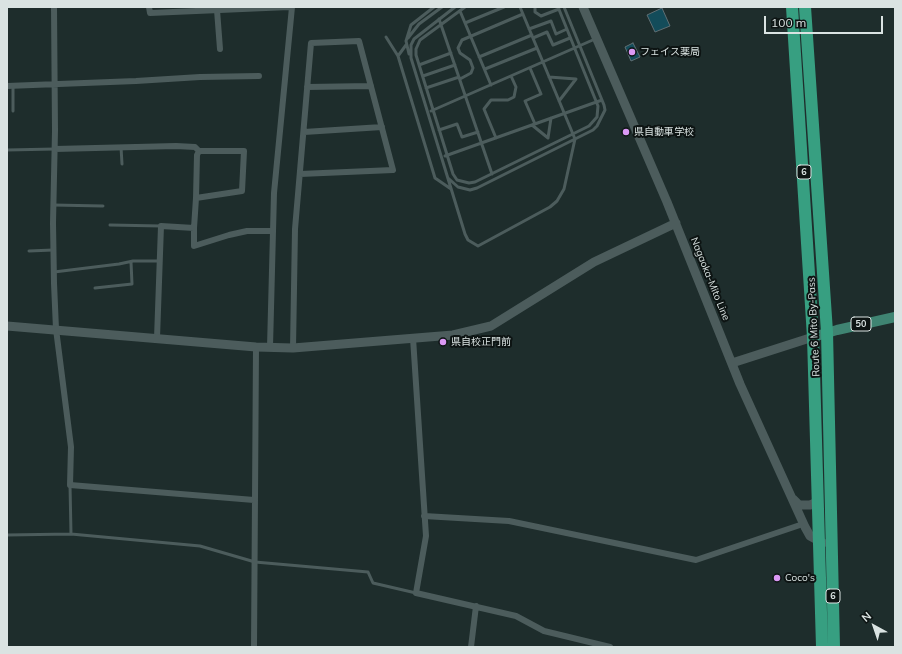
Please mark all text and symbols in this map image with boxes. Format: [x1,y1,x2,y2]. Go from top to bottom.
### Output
scale bar [766,8,885,34]
text: 100 m [771,15,806,30]
place label: フェイス薬局 [640,46,700,58]
marker: フェイス薬局 [627,47,637,57]
place label: 県自動車学校 [634,126,694,138]
marker: 県自動車学校 [621,127,631,137]
road number: 6 [797,165,811,179]
street label: Nagaoka-Mito Line [688,236,732,322]
street label: Route 6 Mito By-Pass [805,277,823,377]
road number: 50 [851,317,871,331]
place label: 県自校正門前 [451,336,511,348]
marker: 県自校正門前 [438,337,448,347]
place label: Coco's [785,572,815,584]
marker: Coco's [772,573,782,583]
road number: 6 [826,589,840,603]
north arrow [854,606,894,646]
text: N [859,609,874,625]

